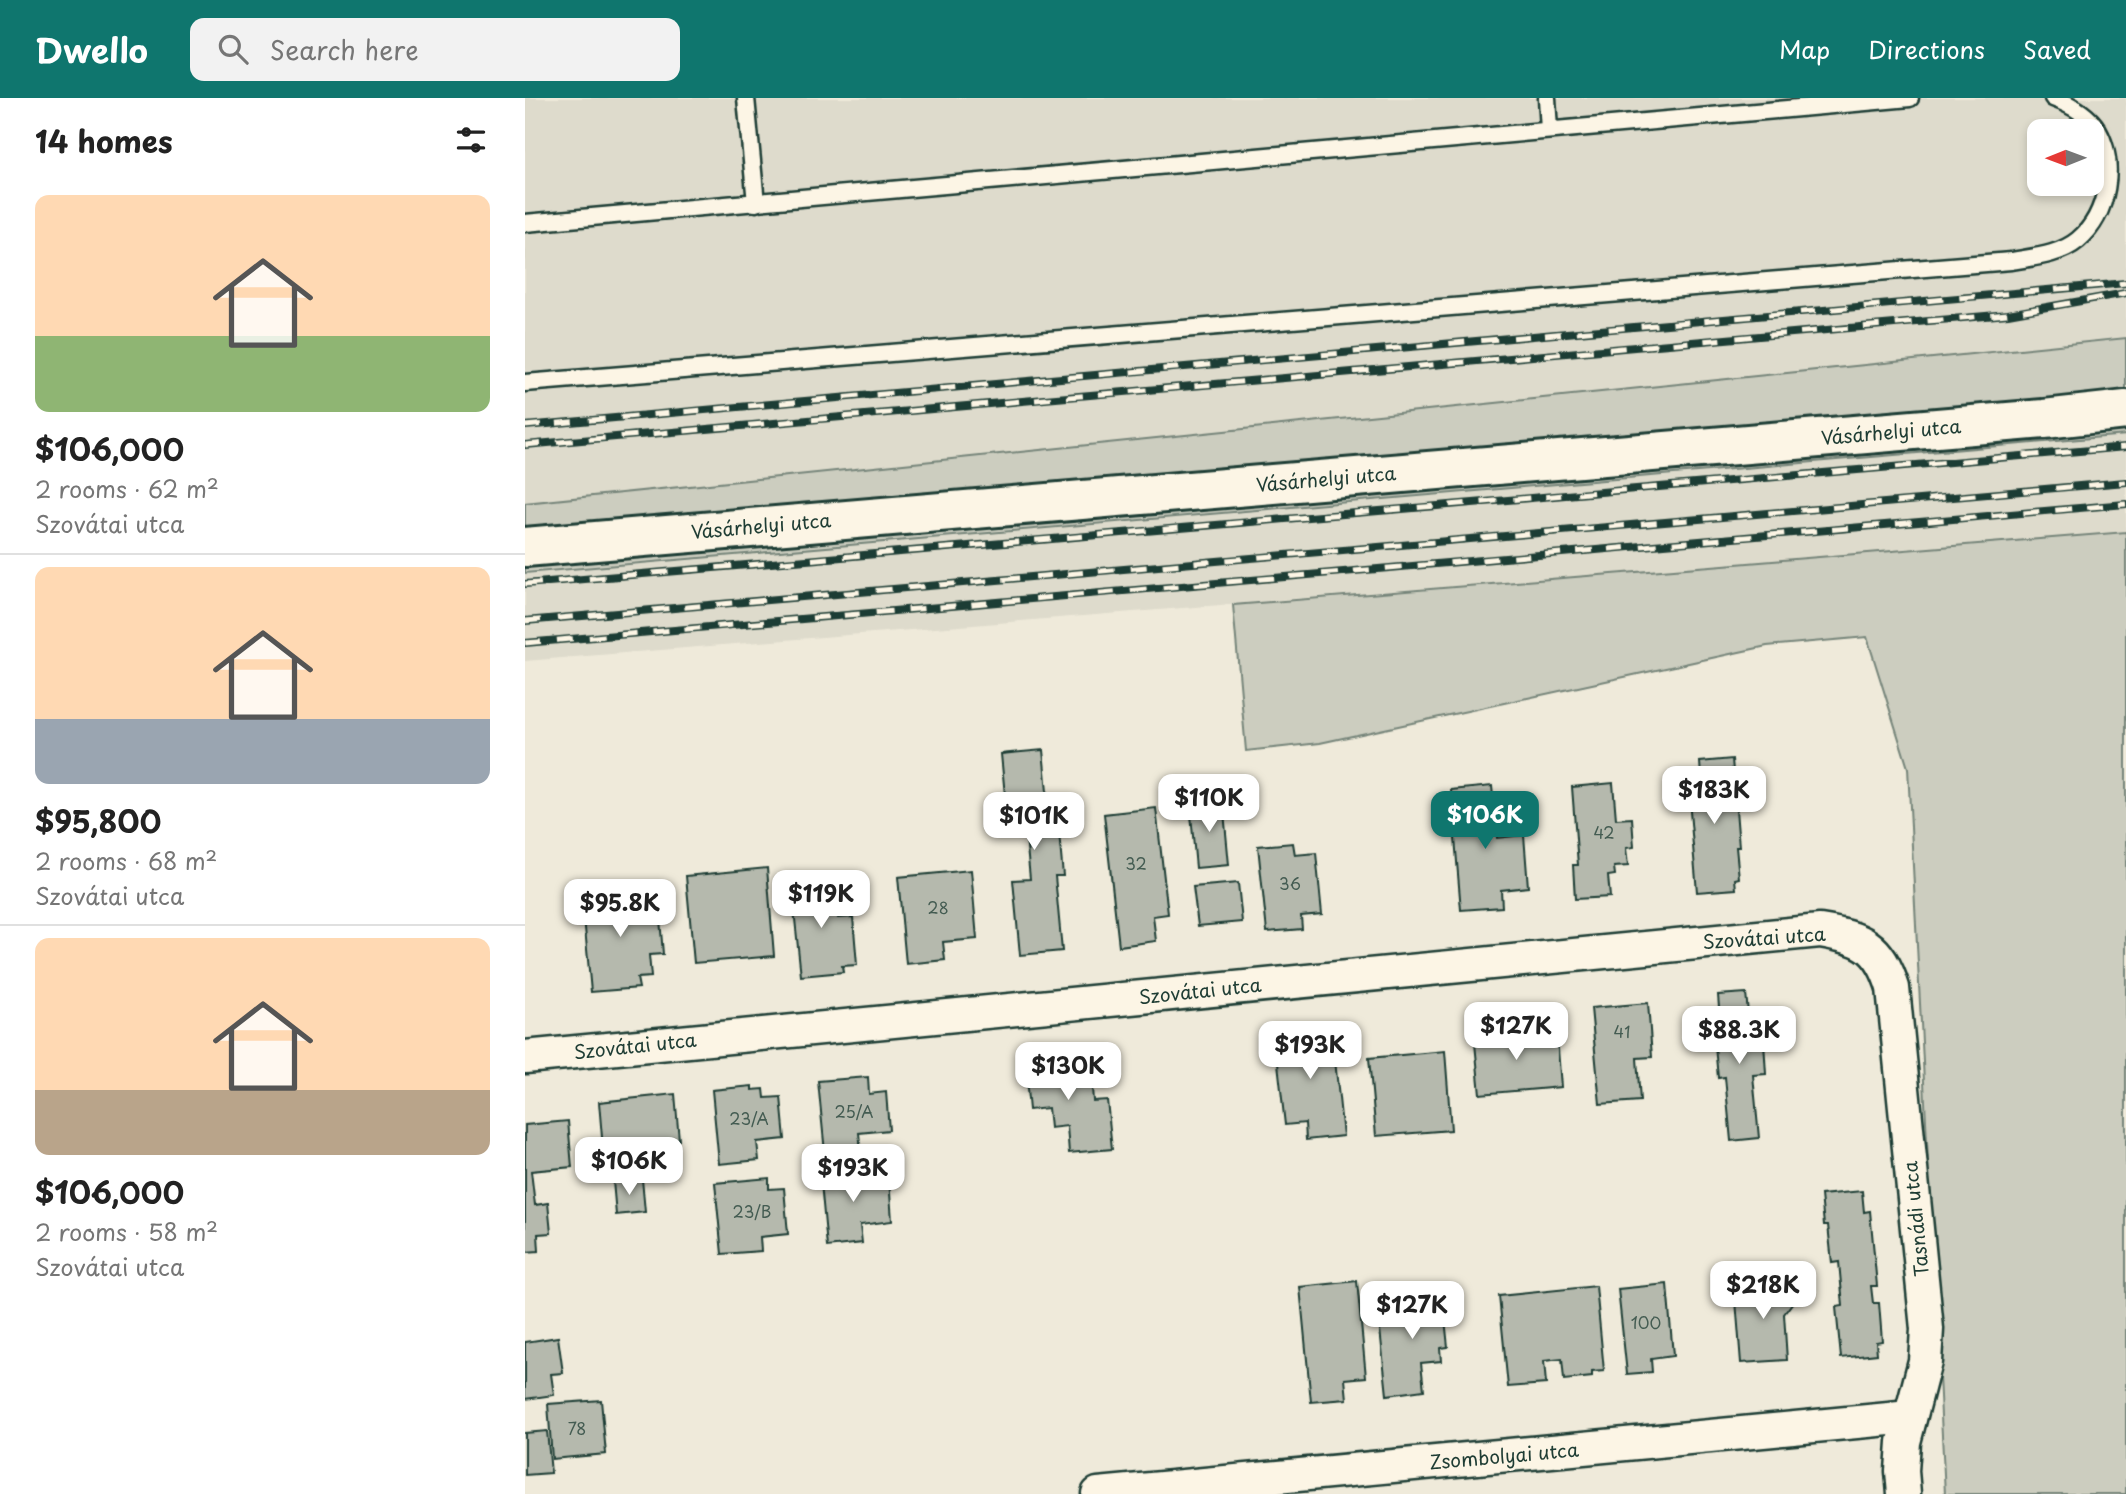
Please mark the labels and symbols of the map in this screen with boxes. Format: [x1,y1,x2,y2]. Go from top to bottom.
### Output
north arrow [2027,119,2103,196]
street label: Vásárhelyi utca [1820,411,1962,451]
street label: Vásárhelyi utca [1255,458,1397,498]
street label: Vásárhelyi utca [690,505,832,545]
pin: $183K [1665,766,1763,826]
pin: $110K [1160,774,1258,834]
pin: $101K [985,792,1083,852]
pin: $106K [1436,792,1534,851]
house number: 42 [1593,820,1615,844]
house number: 32 [1125,851,1147,875]
pin: $119K [772,870,870,930]
house number: 36 [1279,871,1301,895]
pin: $95.8K [563,880,677,939]
house number: 28 [927,895,949,919]
street label: Szovátai utca [1701,919,1827,955]
street label: Szovátai utca [1137,970,1263,1010]
pin: $127K [1467,1002,1565,1062]
pin: $88.3K [1682,1006,1796,1066]
house number: 41 [1614,1019,1630,1043]
pin: $193K [1261,1021,1359,1081]
street label: Szovátai utca [572,1025,698,1065]
pin: $130K [1019,1042,1117,1102]
house number: 25/A [835,1099,873,1123]
house number: 23/A [729,1106,769,1130]
pin: $106K [580,1138,678,1197]
pin: $193K [804,1144,902,1204]
street label: Tasnádi utca [1895,1160,1935,1278]
house number: 23/B [733,1199,771,1223]
pin: $218K [1714,1262,1812,1321]
pin: $127K [1363,1282,1461,1341]
house number: 100 [1631,1310,1661,1334]
house number: 78 [568,1416,586,1440]
street label: Zsombolyai utca [1428,1435,1580,1475]

